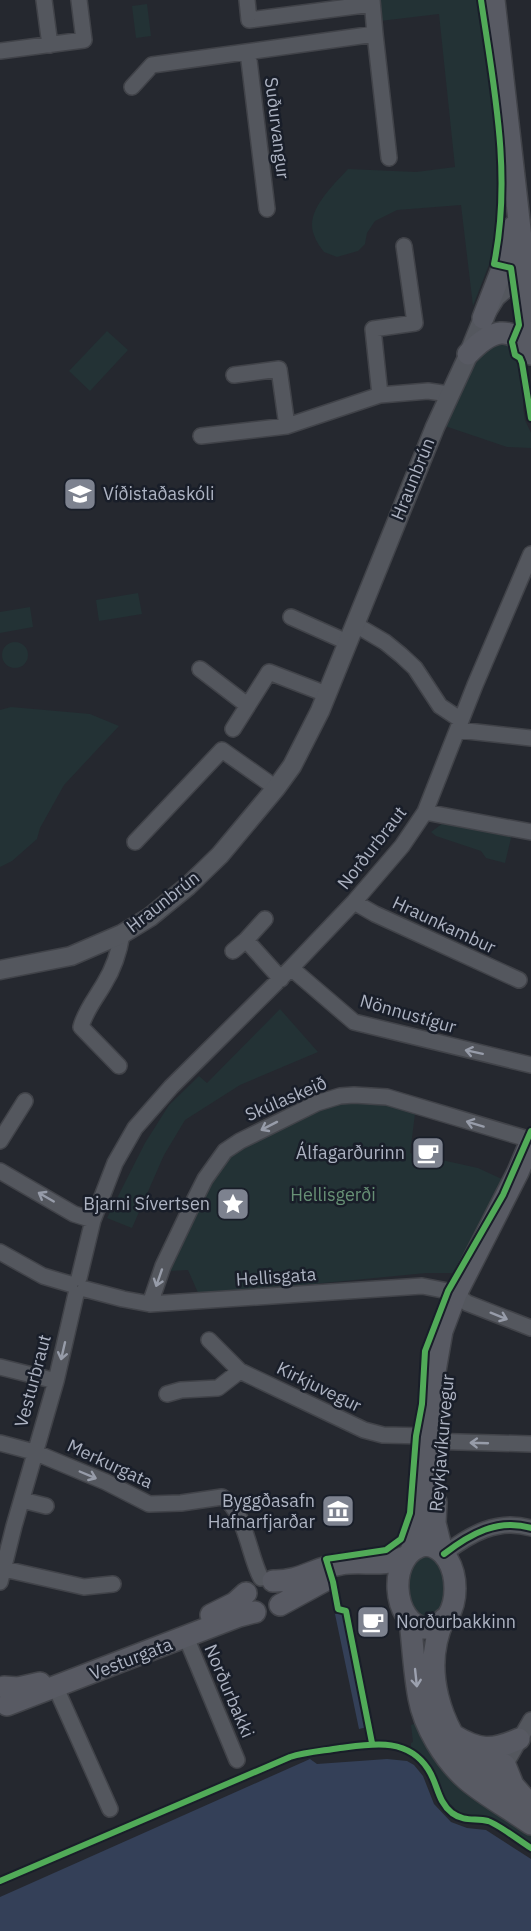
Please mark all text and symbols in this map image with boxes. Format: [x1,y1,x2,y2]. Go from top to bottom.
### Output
street label: Suðurvangur [260,76,295,181]
street label: Hraunbrún [386,434,439,523]
school or university icon: Víðistaðaskóli [62,476,98,512]
place label: Víðistaðaskóli [103,482,215,505]
street label: Norðurbraut [332,802,411,894]
street label: Hraunbrún [121,866,204,937]
street label: Hraunkambur [389,891,500,959]
street label: Nönnustígur [357,989,459,1038]
one-way arrow [465,1046,484,1057]
street label: Skúlaskeið [241,1071,330,1126]
one-way arrow [466,1118,485,1129]
one-way arrow [261,1121,279,1132]
cafe icon: Álfagarðurinn [410,1135,446,1171]
place label: Álfagarðurinn [296,1141,405,1164]
park label: Hellisgerði [290,1183,376,1206]
place icon: Bjarni Sívertsen [215,1186,251,1222]
one-way arrow [37,1191,54,1203]
place label: Bjarni Sívertsen [83,1192,210,1215]
street label: Hellisgata [235,1262,317,1291]
one-way arrow [152,1268,163,1287]
one-way arrow [489,1311,508,1322]
street label: Vesturbraut [9,1332,56,1430]
one-way arrow [56,1341,68,1360]
street label: Kirkjuvegur [273,1356,366,1417]
street label: Reykjavíkurvegur [424,1373,459,1513]
street label: Merkurgata [64,1434,157,1494]
one-way arrow [469,1437,489,1449]
one-way arrow [79,1470,97,1481]
place label: Byggðasafn Hafnarfjarðar [208,1489,315,1533]
museum icon: Byggðasafn Hafnarfjarðar [320,1493,356,1529]
cafe icon: Norðurbakkinn [355,1604,391,1640]
place label: Norðurbakkinn [396,1610,516,1633]
street label: Vesturgata [86,1632,176,1685]
street label: Norðurbakki [199,1640,260,1741]
one-way arrow [411,1668,422,1688]

